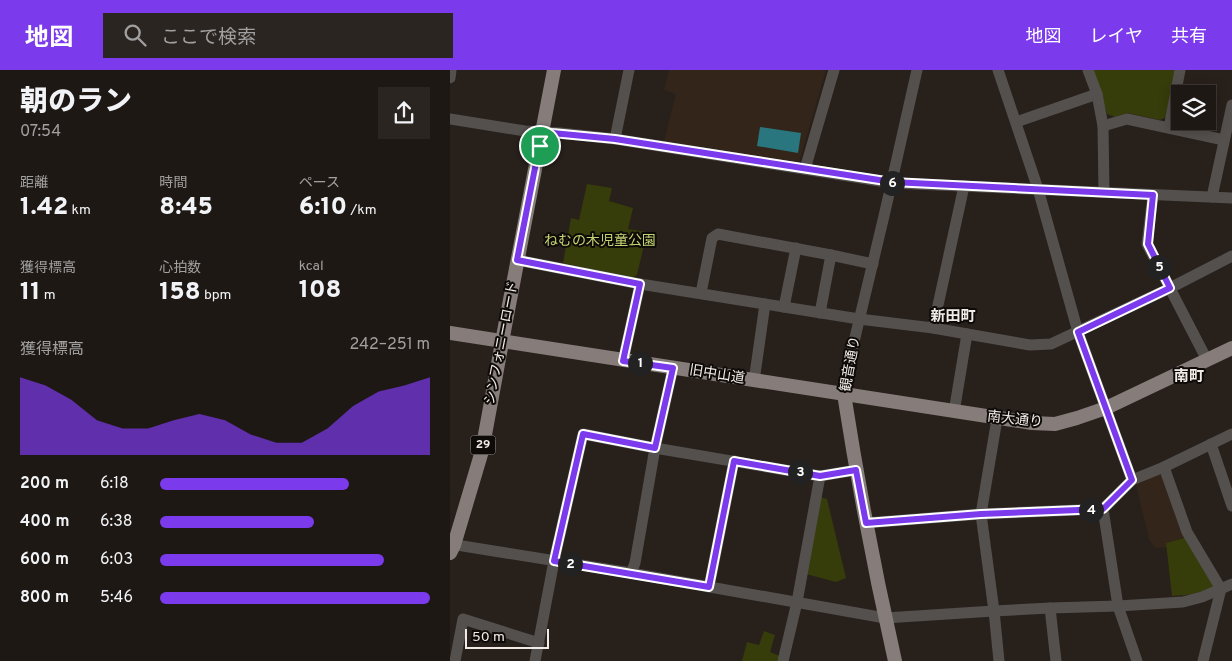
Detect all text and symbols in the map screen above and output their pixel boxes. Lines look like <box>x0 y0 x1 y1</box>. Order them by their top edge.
search box <box>103 13 453 58</box>
icon: search <box>121 21 149 49</box>
text: 地図 <box>25 24 73 54</box>
text: ここで検索 <box>161 26 256 50</box>
text: 地図 <box>1026 26 1062 49</box>
text: レイヤ <box>1090 26 1143 49</box>
text: 共有 <box>1171 26 1207 49</box>
text: 朝のラン <box>20 85 132 121</box>
map controls <box>1171 85 1216 130</box>
button: layers <box>1171 85 1216 130</box>
button: share <box>378 87 430 139</box>
text: 07:54 <box>20 122 61 142</box>
pin <box>519 125 561 167</box>
icon: arrive <box>526 132 554 160</box>
pin: 6 <box>880 170 904 196</box>
text: 距離 <box>20 175 48 192</box>
text: 時間 <box>159 175 187 192</box>
text: ペース <box>299 175 340 192</box>
text: 6 <box>888 175 897 192</box>
text: 1.42 <box>20 192 68 224</box>
text: 8:45 <box>159 192 213 224</box>
text: 6:10 <box>299 192 347 224</box>
text: km <box>68 202 91 219</box>
text: /km <box>347 202 377 219</box>
park label: ねむの木児童公園 <box>544 233 656 250</box>
pin: 5 <box>1146 254 1172 280</box>
text: kcal <box>299 258 324 275</box>
text: 5 <box>1155 259 1164 276</box>
text: 獲得標高 <box>20 260 76 277</box>
text: 心拍数 <box>159 260 201 277</box>
text: 108 <box>299 275 341 307</box>
text: 11 <box>20 277 40 309</box>
text: 158 <box>159 277 201 309</box>
street label: シンフォニーロード <box>482 280 522 406</box>
text: m <box>40 287 56 304</box>
text: bpm <box>201 287 231 304</box>
district label: 新田町 <box>930 308 976 327</box>
text: 242–251 m <box>349 335 430 355</box>
street label: 観音通り <box>838 335 864 393</box>
text: 獲得標高 <box>20 340 84 360</box>
pin: 1 <box>628 350 652 376</box>
text: 1 <box>638 355 643 372</box>
street label: 旧中山道 <box>688 362 746 388</box>
district label: 南町 <box>1174 368 1204 387</box>
street label: 南大通り <box>986 409 1044 431</box>
road number: 29 <box>470 436 496 454</box>
pin: 3 <box>788 460 812 484</box>
text: 3 <box>796 464 805 481</box>
text: 200 m <box>20 474 69 494</box>
text: 6:18 <box>100 474 129 494</box>
pin: 4 <box>1078 498 1104 522</box>
text: 4 <box>1087 502 1096 519</box>
text: 400 m <box>20 512 69 532</box>
text: 6:38 <box>100 512 133 532</box>
text: 600 m <box>20 550 69 570</box>
text: 6:03 <box>100 550 133 570</box>
pin: 2 <box>558 552 582 576</box>
text: 2 <box>566 556 575 573</box>
text: 800 m <box>20 588 69 608</box>
text: 5:46 <box>100 588 133 608</box>
scale bar <box>465 626 549 649</box>
text: 50 m <box>472 629 505 646</box>

